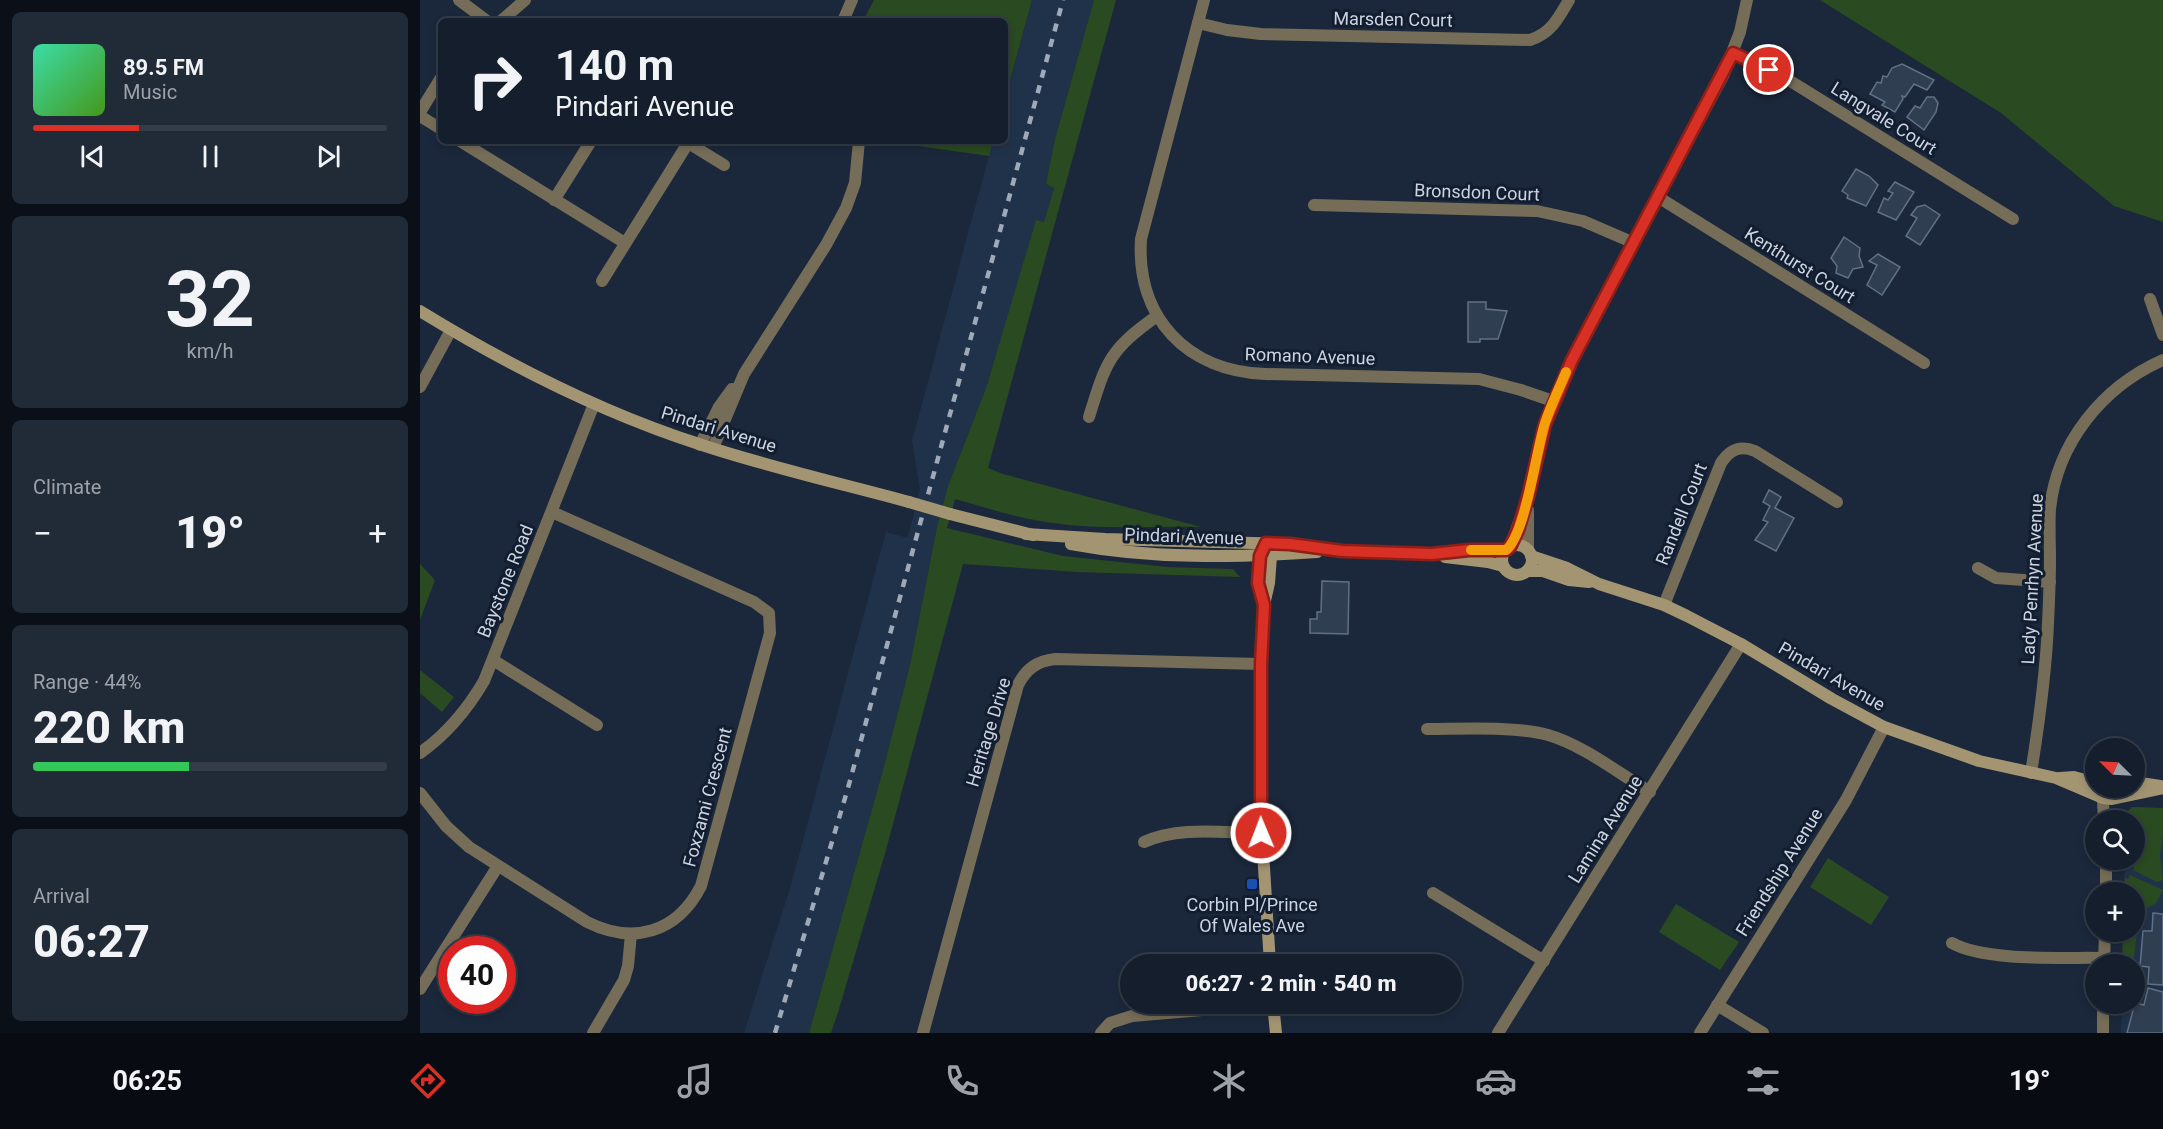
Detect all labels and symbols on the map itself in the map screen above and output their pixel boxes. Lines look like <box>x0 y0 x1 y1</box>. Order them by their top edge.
street label: Marsden Court <box>1333 7 1453 31</box>
pin <box>1743 44 1794 95</box>
street label: Langvale Court <box>1827 77 1941 159</box>
street label: Bronsdon Court <box>1414 179 1540 205</box>
street label: Kenthurst Court <box>1741 223 1859 307</box>
street label: Romano Avenue <box>1244 343 1376 369</box>
street label: Pindari Avenue <box>659 402 779 456</box>
street label: Randell Court <box>1651 460 1711 568</box>
street label: Lady Penrhyn Avenue <box>2017 493 2047 665</box>
street label: Baystone Road <box>473 521 537 641</box>
street label: Pindari Avenue <box>1124 523 1244 549</box>
street label: Pindari Avenue <box>1775 637 1889 715</box>
street label: Heritage Drive <box>961 675 1015 789</box>
street label: Foxzami Crescent <box>678 725 736 869</box>
north arrow <box>2085 738 2145 798</box>
street label: Lamina Avenue <box>1564 771 1646 887</box>
position arrow <box>1229 801 1293 865</box>
street label: Friendship Avenue <box>1731 804 1827 940</box>
marker: Corbin Pl/Prince Of Wales Ave <box>1245 877 1259 891</box>
place label: Corbin Pl/Prince Of Wales Ave <box>1187 894 1317 936</box>
speed limit sign: 40 <box>438 936 516 1014</box>

